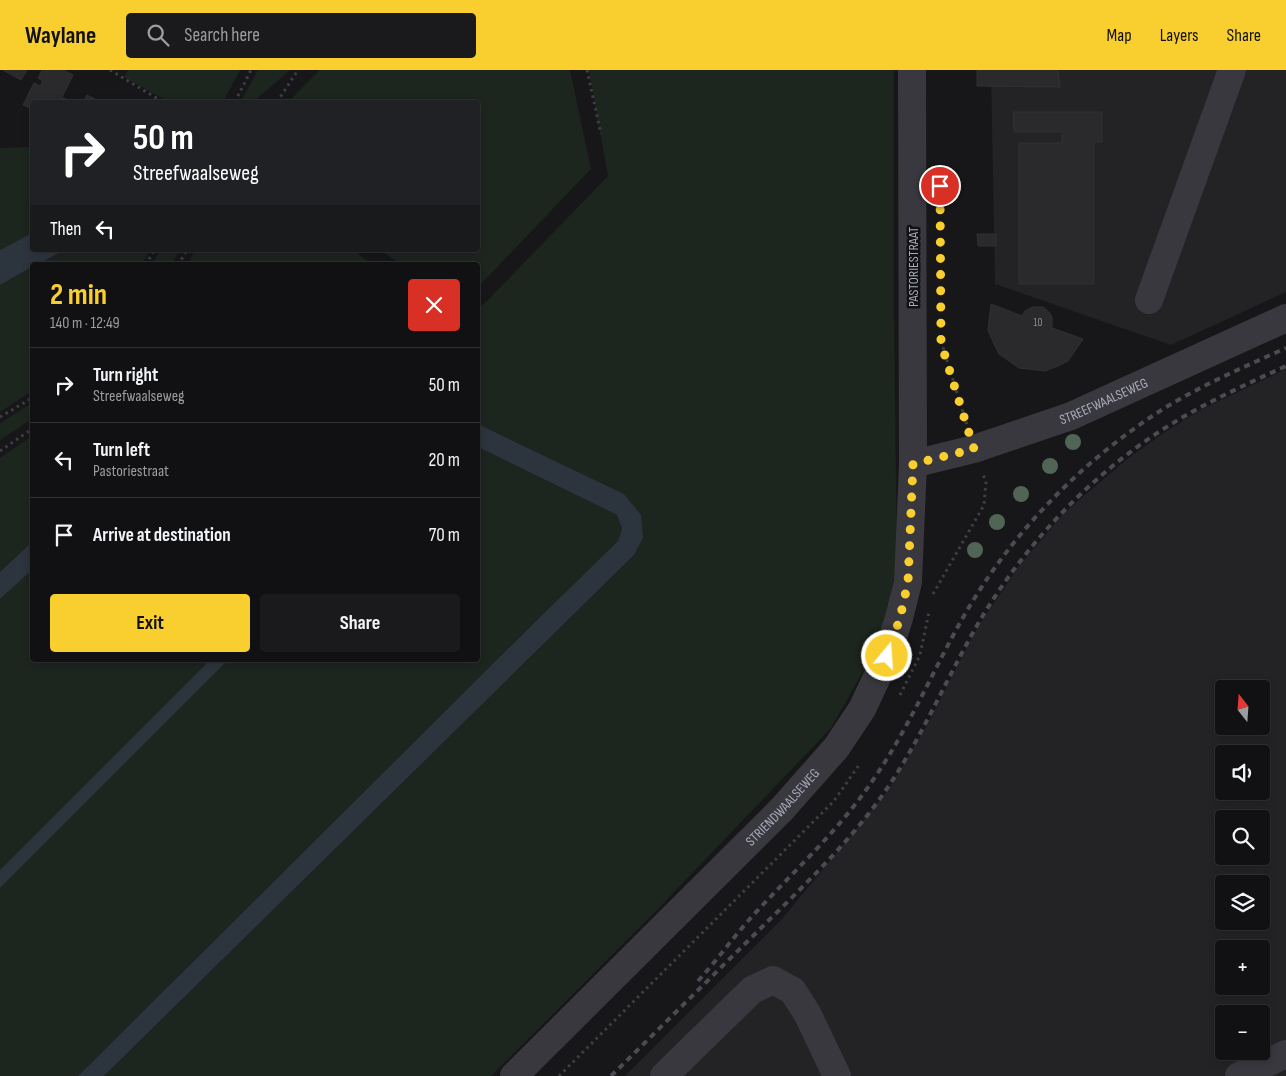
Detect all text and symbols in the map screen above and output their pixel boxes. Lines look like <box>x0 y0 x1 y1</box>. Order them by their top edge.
search box <box>126 13 476 58</box>
text: Waylane <box>25 21 96 50</box>
icon: search <box>144 21 172 49</box>
text: Search here <box>184 24 260 47</box>
text: Map <box>1107 25 1132 46</box>
text: Layers <box>1160 25 1199 46</box>
text: Share <box>1227 25 1261 46</box>
text: 50 m <box>133 117 194 160</box>
icon: right <box>50 120 115 185</box>
text: Streefwaalseweg <box>133 160 259 187</box>
pin <box>919 165 961 207</box>
icon: arrive <box>926 172 954 200</box>
icon: left <box>91 215 119 243</box>
text: Then <box>50 218 81 241</box>
street label: PASTORIESTRAAT <box>905 227 922 307</box>
text: 2 min <box>50 277 107 313</box>
button: close <box>408 279 460 331</box>
text: 140 m · 12:49 <box>50 314 120 333</box>
house number: 10 <box>1034 316 1042 329</box>
text: Turn right <box>93 364 158 387</box>
icon: right <box>50 371 78 399</box>
text: 50 m <box>429 374 460 397</box>
street label: STREEFWAALSEWEG <box>1057 374 1150 428</box>
text: Streefwaalseweg <box>93 387 184 406</box>
text: Turn left <box>93 439 150 462</box>
icon: left <box>50 446 78 474</box>
text: 20 m <box>428 449 460 472</box>
text: Pastoriestraat <box>93 462 169 481</box>
icon: arrive <box>50 521 78 549</box>
text: Arrive at destination <box>93 524 231 547</box>
text: 70 m <box>429 524 460 547</box>
button: Exit <box>50 594 250 652</box>
button: Share <box>260 594 460 652</box>
position arrow <box>860 629 912 681</box>
north arrow <box>1215 680 1270 735</box>
map controls <box>1215 680 1270 1060</box>
button: sound <box>1215 745 1270 800</box>
street label: STRIENDWAALSEWEG <box>742 765 823 850</box>
button: search <box>1215 810 1270 865</box>
button: layers <box>1215 875 1270 930</box>
button: + <box>1215 940 1270 995</box>
button: − <box>1215 1005 1270 1060</box>

